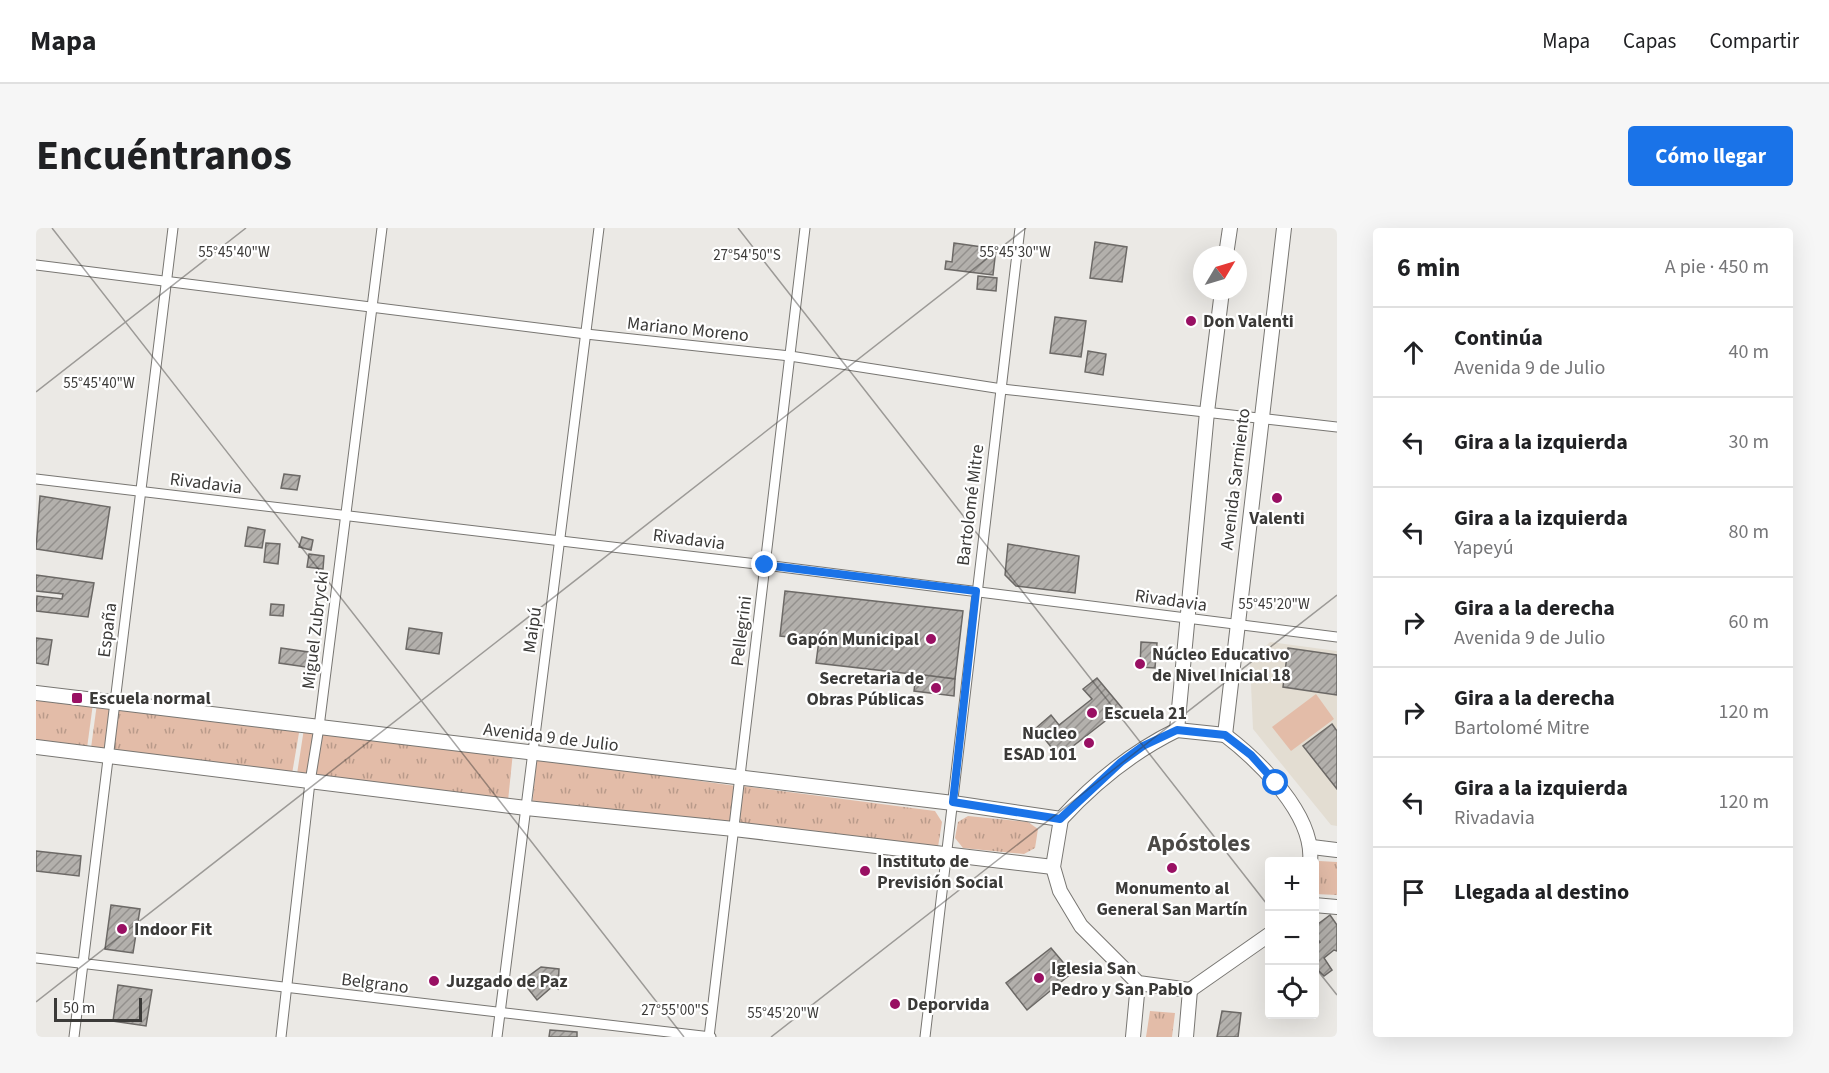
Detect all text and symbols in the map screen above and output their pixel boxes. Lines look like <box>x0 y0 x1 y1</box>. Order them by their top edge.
text: Mapa <box>30 21 97 61</box>
text: Mapa <box>1542 26 1590 56</box>
text: Capas <box>1623 26 1676 56</box>
text: Compartir <box>1709 26 1799 56</box>
text: Encuéntranos <box>36 126 292 186</box>
button: Cómo llegar <box>1628 126 1793 186</box>
text: 55°45'40"W <box>198 242 270 263</box>
text: 55°45'30"W <box>979 242 1051 263</box>
text: 27°54'50"S <box>713 245 781 266</box>
north arrow <box>1193 246 1247 300</box>
text: 6 min <box>1397 249 1460 286</box>
text: A pie · 450 m <box>1665 253 1769 281</box>
place label: Don Valenti <box>1203 309 1294 334</box>
street label: Mariano Moreno <box>626 311 750 348</box>
marker: Don Valenti <box>1184 314 1198 328</box>
text: Continúa <box>1454 322 1543 354</box>
icon: ahead <box>1397 336 1430 369</box>
text: 40 m <box>1729 338 1769 366</box>
text: Avenida 9 de Julio <box>1454 354 1605 382</box>
text: 55°45'40"W <box>63 373 135 394</box>
street label: Avenida Sarmiento <box>1214 407 1257 551</box>
icon: left <box>1397 426 1430 459</box>
text: Gira a la izquierda <box>1454 426 1628 458</box>
text: 30 m <box>1729 428 1769 456</box>
street label: Bartolomé Mitre <box>951 443 990 567</box>
street label: Rivadavia <box>168 467 244 500</box>
marker: Valenti <box>1270 491 1284 505</box>
text: Gira a la izquierda <box>1454 502 1628 534</box>
place label: Valenti <box>1248 506 1305 531</box>
icon: left <box>1397 516 1430 549</box>
text: 80 m <box>1729 518 1769 546</box>
street label: Rivadavia <box>651 523 727 556</box>
text: Yapeyú <box>1454 534 1514 562</box>
route end <box>751 551 777 577</box>
street label: Miguel Zubrycki <box>296 569 335 691</box>
street label: Rivadavia <box>1133 583 1209 618</box>
text: Gira a la derecha <box>1454 592 1615 624</box>
street label: Pellegrini <box>725 594 758 668</box>
text: 55°45'20"W <box>1238 594 1310 615</box>
street label: España <box>92 601 123 659</box>
street label: Maipú <box>517 605 548 655</box>
icon: right <box>1397 606 1430 639</box>
text: 60 m <box>1729 608 1769 636</box>
text: Avenida 9 de Julio <box>1454 624 1605 652</box>
place label: Gapón Municipal <box>786 627 919 652</box>
marker: Gapón Municipal <box>924 632 938 646</box>
place label: Núcleo Educativo de Nivel Inicial 18 <box>1152 642 1291 688</box>
marker: Núcleo Educativo de Nivel Inicial 18 <box>1133 657 1147 671</box>
place label: Secretaria de Obras Públicas <box>807 666 924 712</box>
marker: Secretaria de Obras Públicas <box>929 681 943 695</box>
text: Gira a la derecha <box>1454 682 1615 714</box>
place label: Escuela normal <box>89 686 211 711</box>
marker: Escuela normal <box>70 691 84 705</box>
icon: right <box>1397 696 1430 729</box>
text: 120 m <box>1719 698 1769 726</box>
place label: Escuela 21 <box>1104 701 1187 726</box>
marker: Escuela 21 <box>1085 706 1099 720</box>
text: Bartolomé Mitre <box>1454 714 1589 742</box>
street label: Avenida 9 de Julio <box>482 717 620 758</box>
place label: Nucleo ESAD 101 <box>1003 721 1077 767</box>
marker: Nucleo ESAD 101 <box>1082 736 1096 750</box>
route start <box>1262 769 1288 795</box>
text: Gira a la izquierda <box>1454 772 1628 804</box>
icon: left <box>1397 786 1430 819</box>
text: 120 m <box>1719 788 1769 816</box>
text: Rivadavia <box>1454 804 1535 832</box>
district label: Apóstoles <box>1147 826 1250 861</box>
place label: Instituto de Previsión Social <box>877 849 1003 895</box>
map controls <box>1265 857 1319 1019</box>
button: + <box>1265 857 1319 911</box>
marker: Monumento al General San Martín <box>1165 861 1179 875</box>
marker: Instituto de Previsión Social <box>858 864 872 878</box>
place label: Monumento al General San Martín <box>1096 876 1248 922</box>
icon: arrive <box>1397 876 1430 909</box>
text: Llegada al destino <box>1454 876 1629 908</box>
button: − <box>1265 911 1319 965</box>
place label: Indoor Fit <box>134 917 212 942</box>
marker: Indoor Fit <box>115 922 129 936</box>
place label: Iglesia San Pedro y San Pablo <box>1051 956 1193 1002</box>
button: locate <box>1265 965 1319 1019</box>
street label: Belgrano <box>340 967 410 1000</box>
place label: Juzgado de Paz <box>446 969 567 994</box>
marker: Iglesia San Pedro y San Pablo <box>1032 971 1046 985</box>
marker: Juzgado de Paz <box>427 974 441 988</box>
place label: Deporvida <box>907 992 990 1017</box>
scale bar <box>54 995 142 1022</box>
text: 50 m <box>63 997 95 1019</box>
marker: Deporvida <box>888 997 902 1011</box>
text: 27°55'00"S <box>641 1000 709 1021</box>
text: 55°45'20"W <box>747 1003 819 1024</box>

